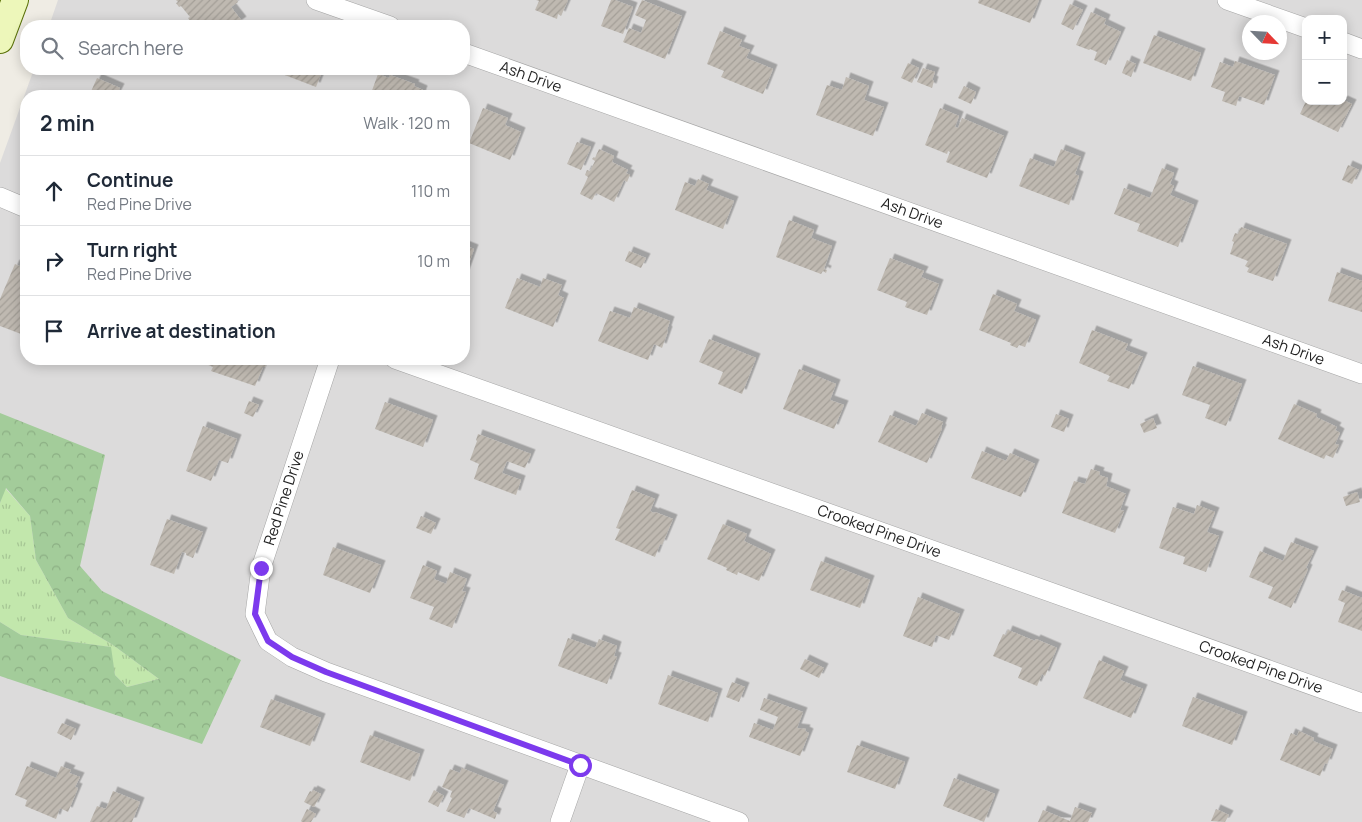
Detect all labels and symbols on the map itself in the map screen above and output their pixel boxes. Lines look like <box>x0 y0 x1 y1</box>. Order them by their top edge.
north arrow <box>1242 15 1287 60</box>
street label: Ash Drive <box>497 56 565 97</box>
street label: Ash Drive <box>879 192 946 234</box>
street label: Ash Drive <box>1260 328 1328 370</box>
street label: Red Pine Drive <box>258 448 309 548</box>
street label: Crooked Pine Drive <box>815 499 944 563</box>
route end <box>250 557 273 580</box>
street label: Crooked Pine Drive <box>1196 635 1326 698</box>
route start <box>569 754 592 777</box>

